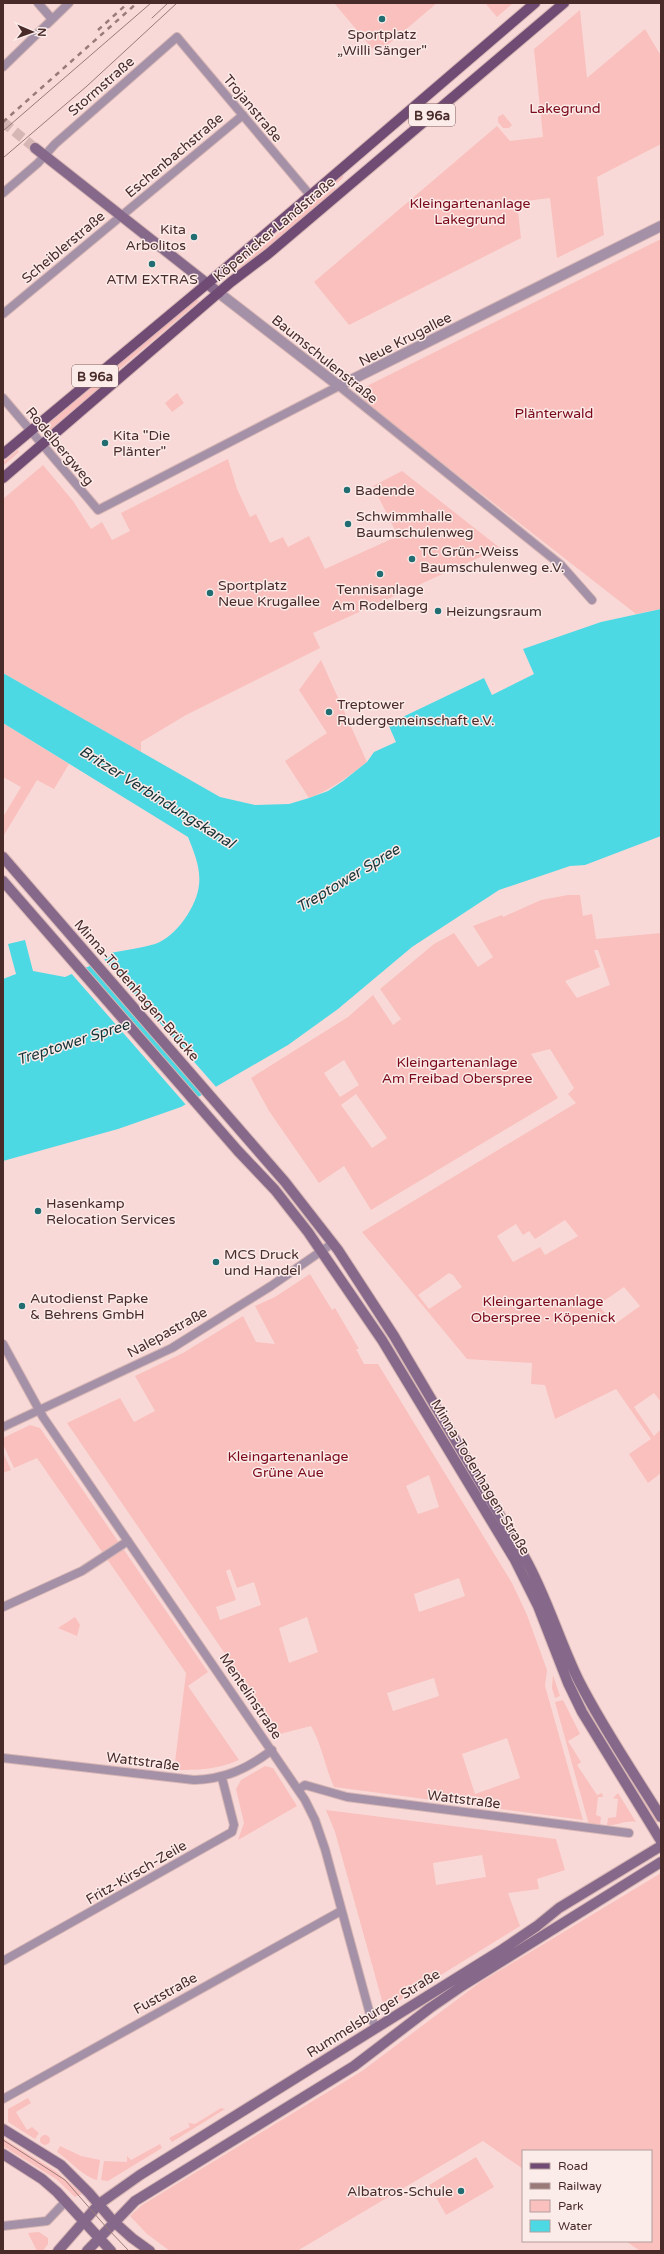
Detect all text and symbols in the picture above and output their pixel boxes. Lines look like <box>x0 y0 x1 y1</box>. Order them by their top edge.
north arrow <box>12 12 52 52</box>
marker: Sportplatz „Willi Sänger" <box>377 14 387 24</box>
place label: Sportplatz „Willi Sänger" <box>337 26 427 59</box>
text: N <box>35 28 48 37</box>
street label: Stormstraße <box>65 53 138 120</box>
street label: Trojanstraße <box>219 71 286 146</box>
park label: Lakegrund <box>529 100 601 117</box>
road number: B 96a <box>409 104 455 126</box>
street label: Eschenbachstraße <box>122 109 227 201</box>
street label: Köpenicker Landstraße <box>210 173 339 285</box>
park label: Kleingartenanlage Lakegrund <box>409 195 531 228</box>
street label: Scheiblerstraße <box>18 208 108 287</box>
place label: Kita Arbolitos <box>125 221 186 254</box>
marker: Kita Arbolitos <box>189 232 199 242</box>
marker: ATM EXTRAS <box>147 259 157 269</box>
place label: ATM EXTRAS <box>106 271 198 288</box>
street label: Neue Krugallee <box>356 309 455 370</box>
street label: Baumschulenstraße <box>268 311 381 407</box>
road number: B 96a <box>72 365 118 387</box>
street label: Rodelbergweg <box>22 404 97 489</box>
park label: Plänterwald <box>515 405 593 422</box>
place label: Kita "Die Plänter" <box>113 427 170 460</box>
marker: Kita "Die Plänter" <box>100 438 110 448</box>
place label: Badende <box>355 482 415 499</box>
marker: Badende <box>342 485 352 495</box>
place label: Schwimmhalle Baumschulenweg <box>356 508 474 541</box>
marker: Schwimmhalle Baumschulenweg <box>343 519 353 529</box>
place label: TC Grün-Weiss Baumschulenweg e.V. <box>420 543 564 576</box>
marker: TC Grün-Weiss Baumschulenweg e.V. <box>407 554 417 564</box>
marker: Tennisanlage Am Rodelberg <box>375 569 385 579</box>
place label: Sportplatz Neue Krugallee <box>218 577 320 610</box>
place label: Tennisanlage Am Rodelberg <box>332 581 428 614</box>
marker: Sportplatz Neue Krugallee <box>205 588 215 598</box>
place label: Heizungsraum <box>446 603 542 620</box>
marker: Heizungsraum <box>433 606 443 616</box>
place label: Treptower Rudergemeinschaft e.V. <box>337 696 495 729</box>
marker: Treptower Rudergemeinschaft e.V. <box>324 707 334 717</box>
water label: Britzer Verbindungskanal <box>76 742 240 853</box>
water label: Treptower Spree <box>293 839 404 916</box>
street label: Minna-Todenhagen-Brücke <box>71 916 203 1065</box>
water label: Treptower Spree <box>14 1015 133 1069</box>
park label: Kleingartenanlage Am Freibad Oberspree <box>382 1054 532 1087</box>
place label: Hasenkamp Relocation Services <box>46 1195 176 1228</box>
marker: Hasenkamp Relocation Services <box>33 1206 43 1216</box>
place label: MCS Druck und Handel <box>224 1246 301 1279</box>
marker: MCS Druck und Handel <box>211 1257 221 1267</box>
place label: Autodienst Papke & Behrens GmbH <box>30 1290 148 1323</box>
park label: Kleingartenanlage Oberspree - Köpenick <box>471 1293 616 1326</box>
marker: Autodienst Papke & Behrens GmbH <box>17 1301 27 1311</box>
street label: Nalepastraße <box>124 1303 210 1361</box>
street label: Minna-Todenhagen-Straße <box>427 1396 534 1558</box>
park label: Kleingartenanlage Grüne Aue <box>227 1448 349 1481</box>
street label: Mentelinstraße <box>216 1650 286 1743</box>
street label: Wattstraße <box>105 1749 181 1774</box>
street label: Wattstraße <box>426 1787 502 1812</box>
street label: Fritz-Kirsch-Zeile <box>83 1837 190 1908</box>
street label: Rummelsburger Straße <box>303 1965 443 2061</box>
street label: Fuststraße <box>130 1969 200 2018</box>
legend <box>522 2150 652 2242</box>
text: Road <box>558 2159 588 2173</box>
text: Railway <box>558 2179 602 2193</box>
place label: Albatros-Schule <box>347 2183 453 2200</box>
marker: Albatros-Schule <box>456 2186 466 2196</box>
text: Park <box>558 2199 584 2213</box>
text: Water <box>558 2219 593 2233</box>

